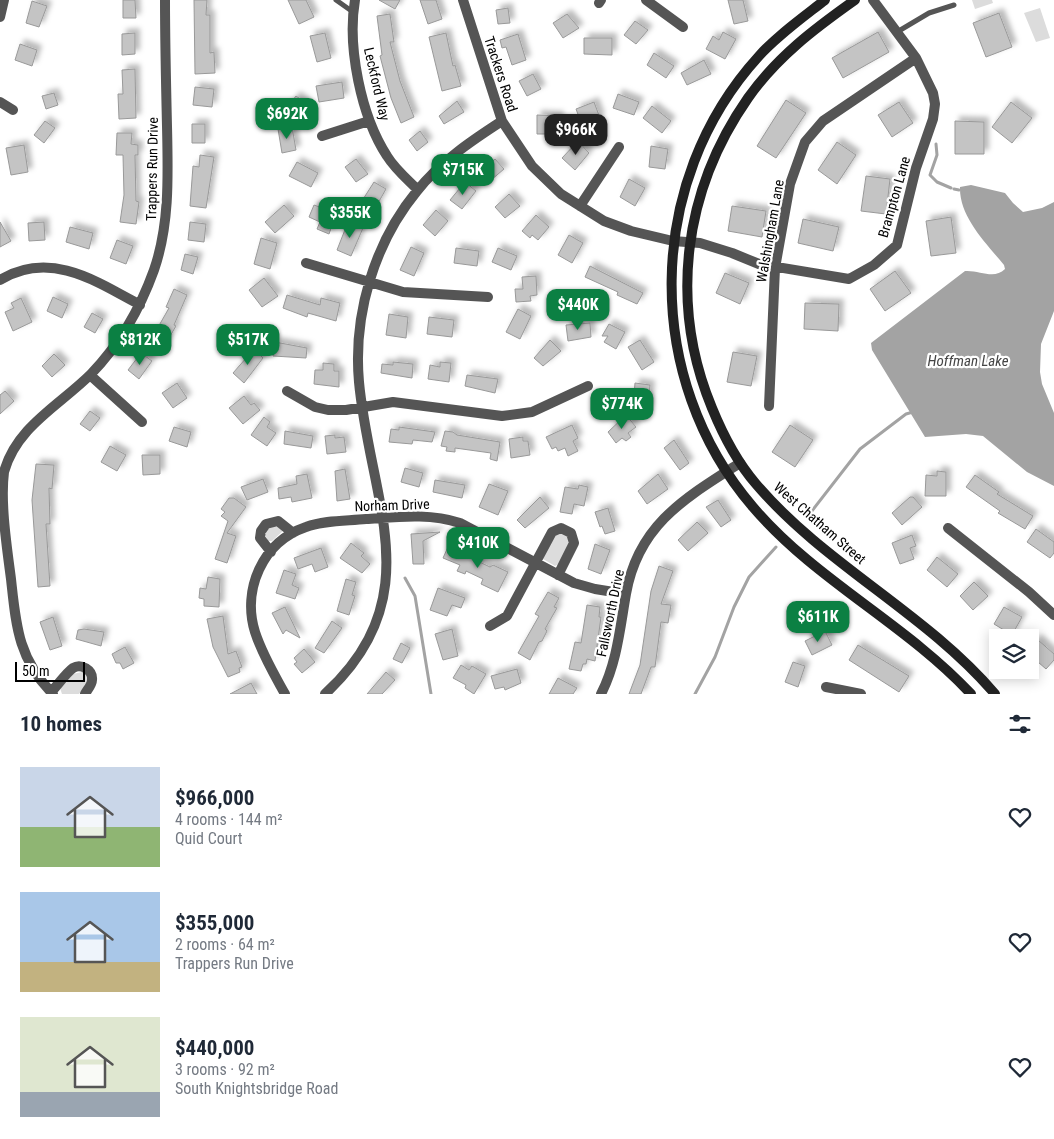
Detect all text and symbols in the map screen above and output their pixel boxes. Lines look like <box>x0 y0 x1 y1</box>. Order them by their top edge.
street label: Trackers Road <box>481 34 521 114</box>
street label: Leckford Way <box>361 46 393 122</box>
pin: $692K <box>252 98 322 140</box>
text: $692K <box>266 104 308 123</box>
pin: $966K <box>541 114 611 156</box>
street label: Trappers Run Drive <box>143 117 161 221</box>
text: $966K <box>555 120 597 139</box>
pin: $715K <box>428 154 498 196</box>
street label: Brampton Lane <box>875 154 913 239</box>
text: $715K <box>442 160 484 179</box>
street label: Walshingham Lane <box>753 178 787 284</box>
pin: $355K <box>315 196 385 239</box>
text: $355K <box>329 203 371 222</box>
pin: $440K <box>543 288 613 331</box>
text: $440K <box>557 295 599 314</box>
pin: $812K <box>105 324 175 366</box>
pin: $517K <box>213 324 283 366</box>
text: $812K <box>119 330 161 349</box>
text: $517K <box>227 330 269 349</box>
water label: Hoffman Lake <box>927 352 1009 370</box>
pin: $774K <box>587 388 657 430</box>
text: $774K <box>601 394 643 413</box>
street label: West Chatham Street <box>771 479 869 567</box>
street label: Norham Drive <box>354 496 430 514</box>
pin: $410K <box>443 526 513 569</box>
text: $410K <box>457 533 499 552</box>
street label: Fallsworth Drive <box>593 567 627 658</box>
pin: $611K <box>783 600 853 643</box>
text: $611K <box>797 607 839 626</box>
map controls <box>989 629 1039 679</box>
button: layers <box>989 629 1039 679</box>
scale bar <box>15 659 85 682</box>
text: 50 m <box>22 663 50 679</box>
icon: filters <box>1006 710 1034 738</box>
text: 10 homes <box>20 712 102 736</box>
text: $966,000 <box>175 786 254 810</box>
icon: home <box>60 787 120 847</box>
icon: heart <box>1006 803 1034 831</box>
text: 4 rooms · 144 m² <box>175 810 283 829</box>
text: Quid Court <box>175 829 242 848</box>
text: $355,000 <box>175 911 254 935</box>
icon: home <box>60 912 120 972</box>
icon: heart <box>1006 928 1034 956</box>
text: 2 rooms · 64 m² <box>175 935 275 954</box>
text: Trappers Run Drive <box>175 954 294 973</box>
text: $440,000 <box>175 1036 254 1060</box>
icon: home <box>60 1037 120 1097</box>
icon: heart <box>1006 1053 1034 1081</box>
text: 3 rooms · 92 m² <box>175 1060 275 1079</box>
text: South Knightsbridge Road <box>175 1079 338 1098</box>

